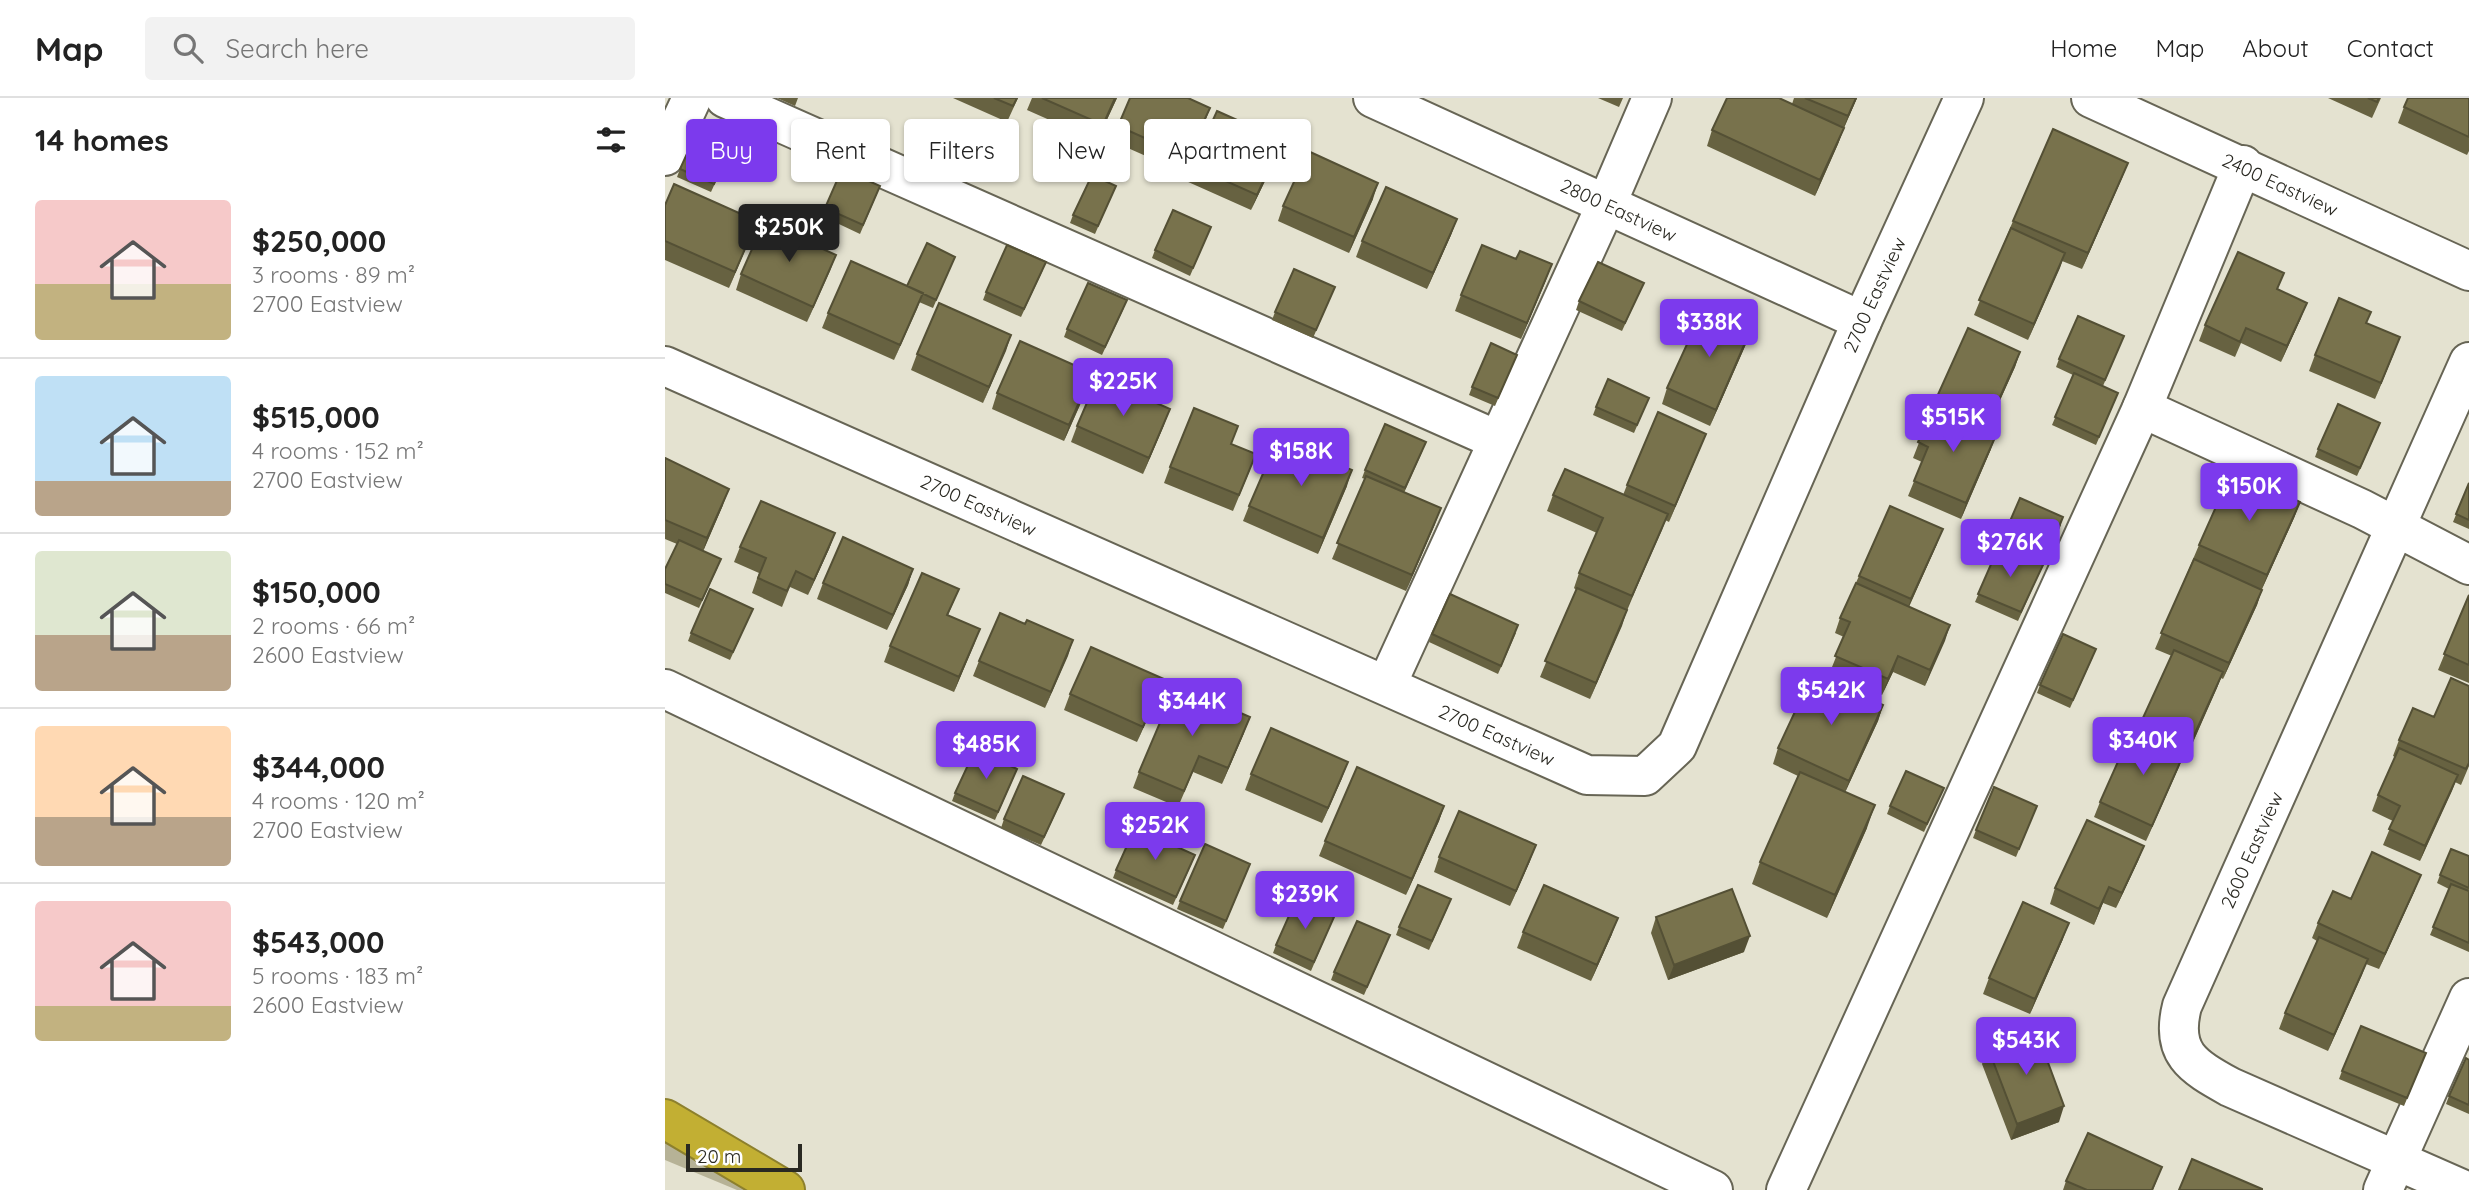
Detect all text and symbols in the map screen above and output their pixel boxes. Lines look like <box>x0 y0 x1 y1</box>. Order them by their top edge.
search box <box>145 17 635 80</box>
text: Map <box>35 28 103 69</box>
icon: search <box>169 29 207 67</box>
text: Search here <box>225 32 369 65</box>
text: Home <box>2050 33 2117 63</box>
text: Map <box>2155 33 2204 63</box>
text: About <box>2242 33 2309 63</box>
text: Contact <box>2347 33 2434 63</box>
chip: Buy <box>686 119 777 182</box>
chip: Rent <box>791 119 890 182</box>
chip: Filters <box>904 119 1019 182</box>
chip: New <box>1033 119 1130 182</box>
chip: Apartment <box>1144 119 1311 182</box>
text: 14 homes <box>35 121 169 159</box>
icon: filters <box>592 121 630 159</box>
street label: 2400 Eastview <box>2218 148 2342 221</box>
street label: 2800 Eastview <box>1557 173 1681 247</box>
pin: $250K <box>740 204 838 264</box>
text: $250K <box>754 212 824 241</box>
text: $250,000 <box>252 222 386 260</box>
icon: home <box>91 228 175 312</box>
street label: 2700 Eastview <box>1838 233 1911 356</box>
text: 3 rooms · 89 m² <box>252 260 415 289</box>
text: 2700 Eastview <box>252 289 403 318</box>
pin: $338K <box>1660 300 1758 359</box>
text: $338K <box>1676 307 1742 336</box>
pin: $225K <box>1074 358 1172 418</box>
text: $225K <box>1089 366 1157 395</box>
pin: $515K <box>1904 394 2002 454</box>
text: $515,000 <box>252 398 380 436</box>
text: $515K <box>1921 402 1985 431</box>
icon: home <box>91 404 175 488</box>
pin: $158K <box>1252 428 1350 488</box>
text: 4 rooms · 152 m² <box>252 436 424 465</box>
text: $158K <box>1269 436 1333 465</box>
pin: $150K <box>2200 464 2298 523</box>
text: 2700 Eastview <box>252 465 403 494</box>
street label: 2700 Eastview <box>917 469 1040 541</box>
text: $150K <box>2216 471 2282 500</box>
pin: $276K <box>1961 519 2059 579</box>
text: $276K <box>1977 527 2043 556</box>
text: $150,000 <box>252 573 381 611</box>
icon: home <box>91 579 175 663</box>
text: 2 rooms · 66 m² <box>252 611 415 640</box>
text: 2600 Eastview <box>252 640 404 669</box>
pin: $542K <box>1782 668 1880 727</box>
text: $542K <box>1797 675 1865 704</box>
pin: $344K <box>1143 678 1241 738</box>
text: $344K <box>1158 686 1226 715</box>
street label: 2700 Eastview <box>1435 699 1559 771</box>
pin: $340K <box>2094 718 2192 777</box>
pin: $485K <box>937 722 1035 781</box>
text: $340K <box>2109 725 2177 754</box>
text: $485K <box>952 729 1020 758</box>
text: $344,000 <box>252 748 385 786</box>
icon: home <box>91 754 175 838</box>
text: 4 rooms · 120 m² <box>252 786 425 815</box>
street label: 2600 Eastview <box>2215 788 2288 912</box>
pin: $252K <box>1106 802 1204 862</box>
text: $252K <box>1121 810 1189 839</box>
text: 2700 Eastview <box>252 815 403 844</box>
pin: $239K <box>1256 872 1354 931</box>
text: $239K <box>1271 879 1339 908</box>
text: $543,000 <box>252 923 384 961</box>
icon: home <box>91 929 175 1013</box>
text: 5 rooms · 183 m² <box>252 961 423 990</box>
text: 2600 Eastview <box>252 990 404 1019</box>
pin: $543K <box>1977 1018 2075 1077</box>
text: $543K <box>1992 1025 2060 1054</box>
scale bar <box>686 1141 801 1173</box>
text: 20 m <box>697 1144 741 1168</box>

